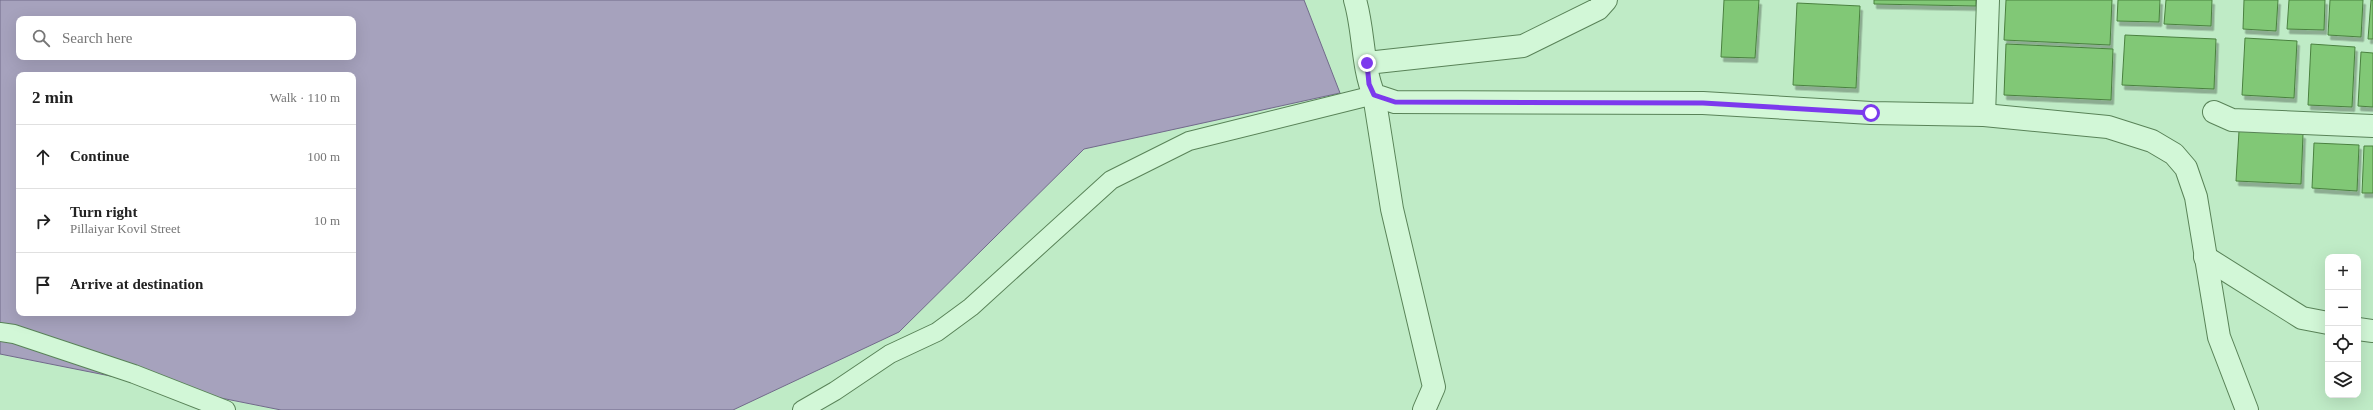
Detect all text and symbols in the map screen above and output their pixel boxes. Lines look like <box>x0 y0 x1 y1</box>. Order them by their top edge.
search box <box>16 16 356 60</box>
icon: search <box>30 27 52 49</box>
text: Search here <box>62 30 132 46</box>
route end <box>1358 54 1376 72</box>
text: 2 min <box>32 88 73 107</box>
text: Walk · 110 m <box>270 90 340 105</box>
route start <box>1862 104 1880 122</box>
icon: ahead <box>32 146 54 168</box>
text: Continue <box>70 148 129 164</box>
text: 100 m <box>307 149 340 164</box>
text: Turn right <box>70 204 137 220</box>
icon: right <box>32 210 54 232</box>
text: 10 m <box>314 213 340 228</box>
text: Pillaiyar Kovil Street <box>70 221 180 236</box>
map controls <box>2325 254 2361 398</box>
button: + <box>2325 254 2361 290</box>
icon: arrive <box>32 274 54 296</box>
text: Arrive at destination <box>70 276 203 292</box>
button: − <box>2325 290 2361 326</box>
button: locate <box>2325 326 2361 362</box>
button: layers <box>2325 362 2361 398</box>

